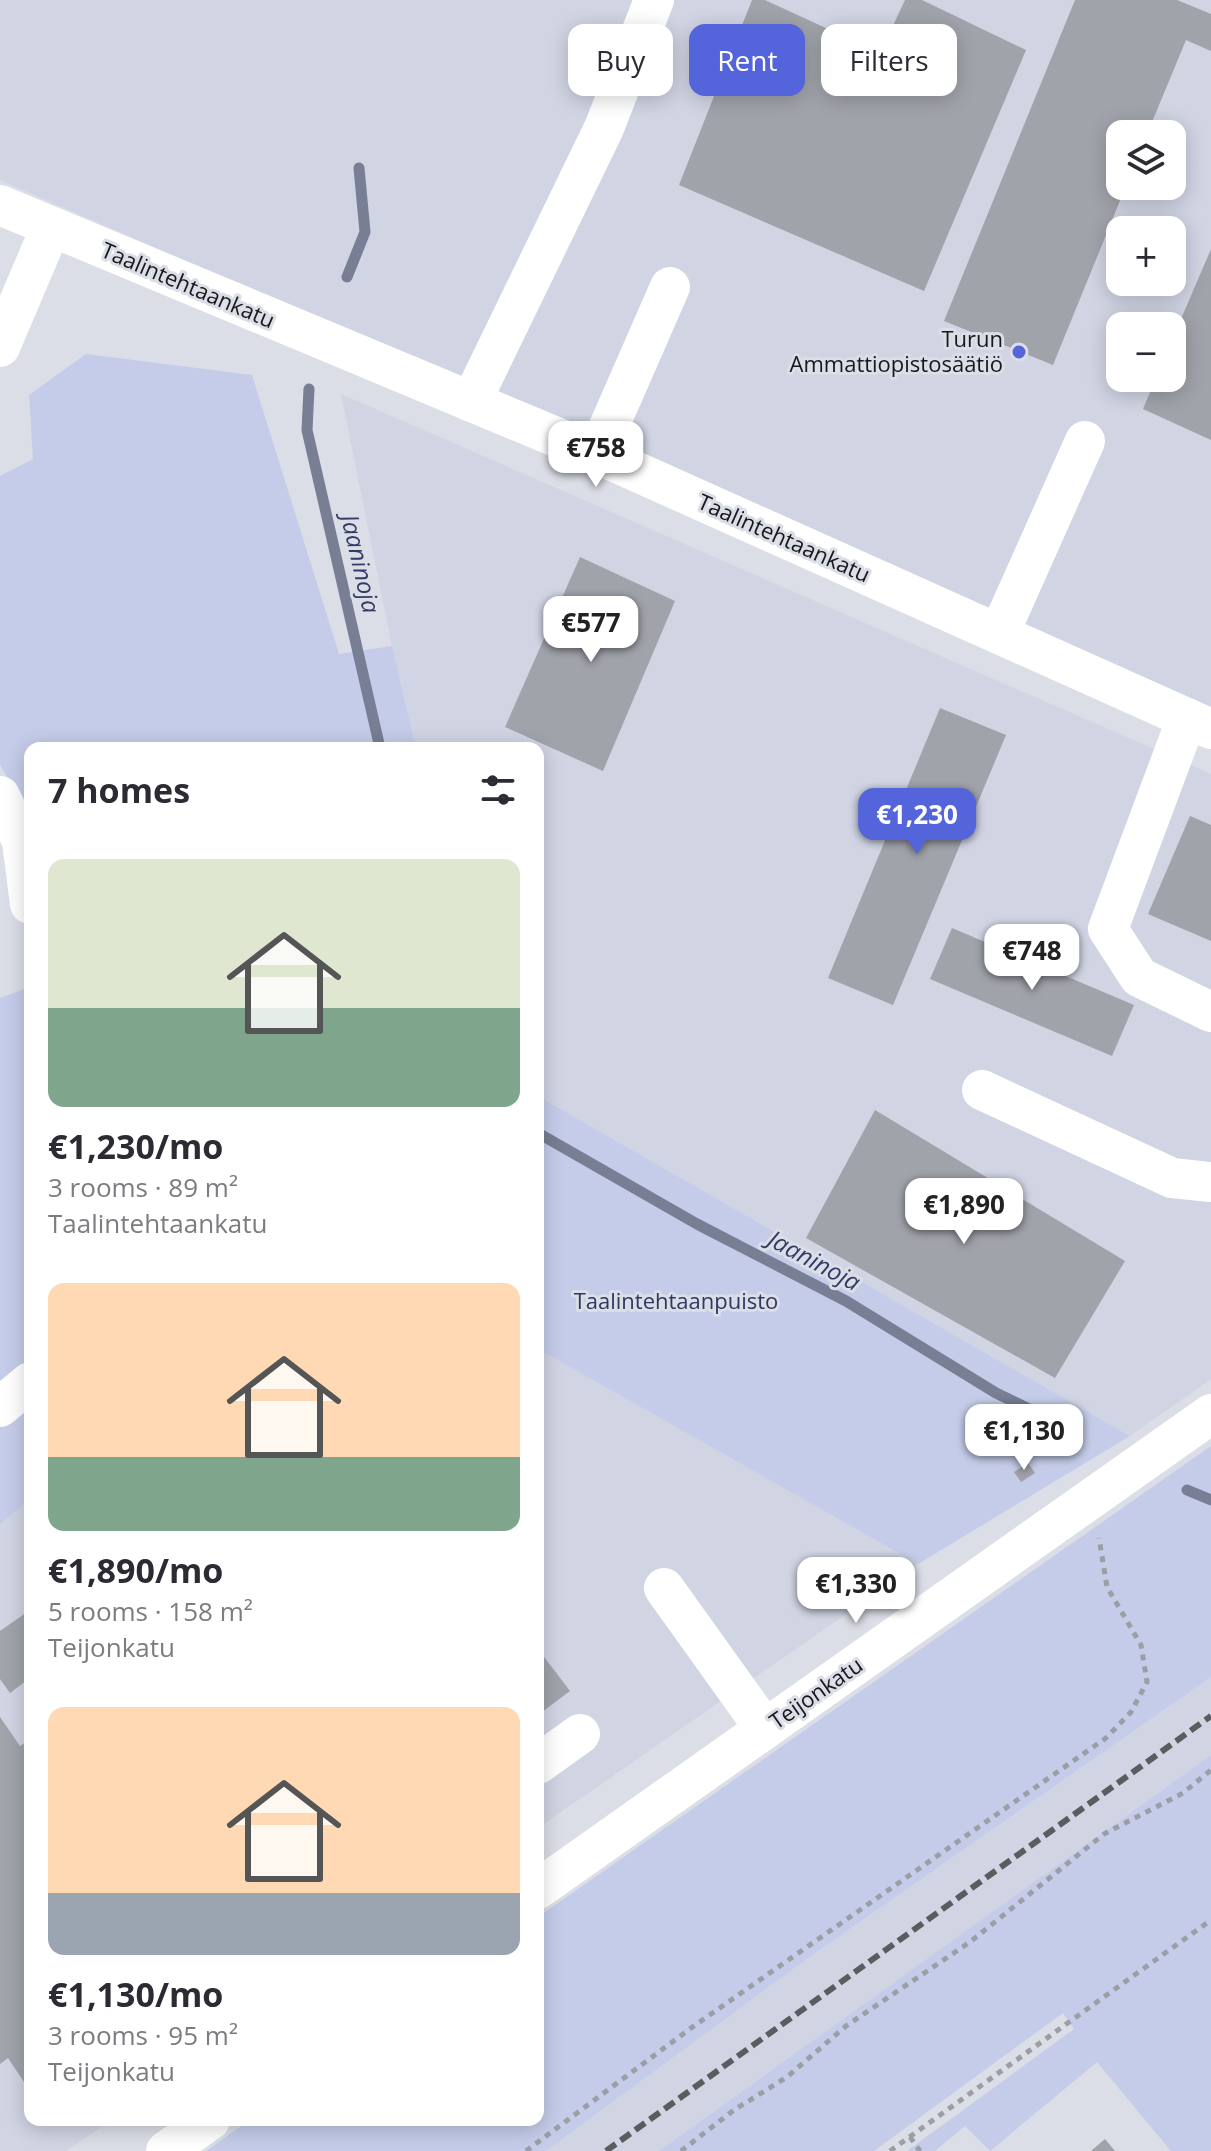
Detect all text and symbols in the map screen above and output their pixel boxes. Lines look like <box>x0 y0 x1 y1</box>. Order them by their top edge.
chip: Buy <box>568 24 673 96</box>
chip: Rent <box>689 24 805 96</box>
chip: Filters <box>821 24 957 96</box>
map controls <box>1106 120 1186 392</box>
button: layers <box>1106 120 1186 200</box>
button: + <box>1106 216 1186 296</box>
street label: Taalintehtaankatu <box>97 234 280 334</box>
button: − <box>1106 312 1186 392</box>
place label: Turun Ammattiopistosäätiö <box>790 323 1003 378</box>
marker: Turun Ammattiopistosäätiö <box>1010 343 1028 361</box>
pin: €758 <box>549 421 643 489</box>
text: €758 <box>566 429 626 465</box>
street label: Taalintehtaankatu <box>693 486 875 589</box>
water label: Jaaninoja <box>333 507 389 617</box>
pin: €577 <box>544 596 638 664</box>
text: €577 <box>561 604 621 640</box>
text: 7 homes <box>48 767 190 813</box>
icon: filters <box>476 768 520 812</box>
pin: €1,230 <box>852 788 982 856</box>
text: €1,230 <box>876 796 958 832</box>
icon: home <box>212 911 356 1055</box>
pin: €748 <box>985 924 1079 992</box>
text: €748 <box>1002 932 1062 968</box>
text: €1,230/mo <box>48 1123 223 1169</box>
text: 3 rooms · 89 m² <box>48 1169 238 1205</box>
pin: €1,890 <box>899 1178 1029 1246</box>
text: €1,890 <box>923 1186 1005 1222</box>
text: Taalintehtaankatu <box>48 1205 268 1241</box>
water label: Jaaninoja <box>759 1220 867 1298</box>
park label: Taalintehtaanpuisto <box>574 1285 778 1315</box>
icon: home <box>212 1335 356 1479</box>
pin: €1,130 <box>959 1404 1089 1472</box>
text: €1,130 <box>983 1412 1065 1448</box>
text: €1,890/mo <box>48 1547 223 1593</box>
pin: €1,330 <box>791 1557 921 1625</box>
text: €1,330 <box>815 1565 897 1601</box>
text: 5 rooms · 158 m² <box>48 1593 253 1629</box>
text: Teijonkatu <box>48 1629 175 1665</box>
street label: Teijonkatu <box>763 1649 868 1735</box>
icon: home <box>212 1759 356 1903</box>
text: €1,130/mo <box>48 1971 223 2017</box>
text: 3 rooms · 95 m² <box>48 2017 238 2053</box>
text: Teijonkatu <box>48 2053 175 2089</box>

